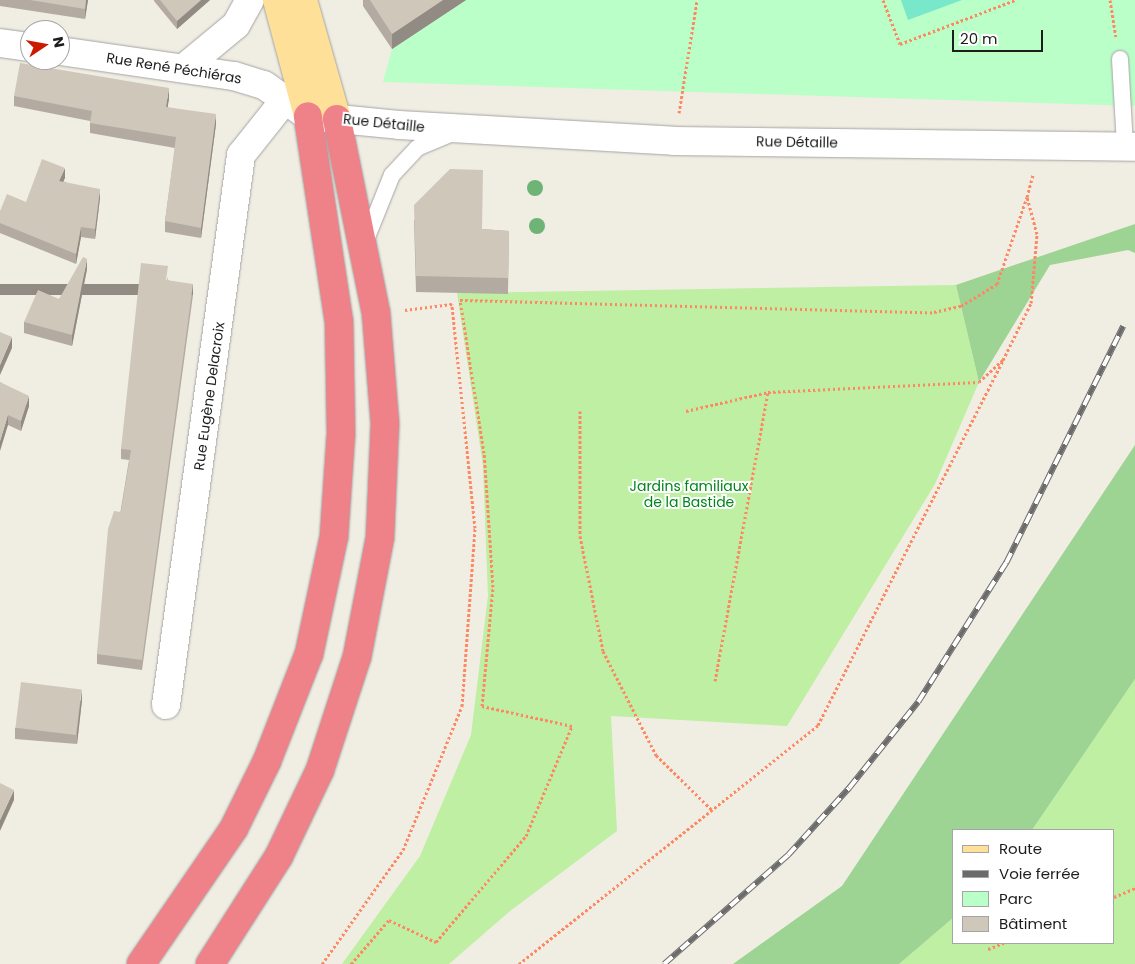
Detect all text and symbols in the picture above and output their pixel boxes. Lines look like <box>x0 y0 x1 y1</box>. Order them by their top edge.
north arrow <box>20 20 70 70</box>
scale bar <box>955 20 1046 52</box>
text: 20 m <box>960 28 998 49</box>
text: N <box>48 35 70 49</box>
street label: Rue René Péchiéras <box>105 49 243 87</box>
street label: Rue Détaille <box>342 110 426 136</box>
street label: Rue Détaille <box>756 133 838 151</box>
street label: Rue Eugène Delacroix <box>190 321 228 471</box>
park label: Jardins familiaux de la Bastide <box>630 478 748 511</box>
legend <box>952 829 1115 944</box>
text: Route <box>999 838 1042 859</box>
text: Voie ferrée <box>999 863 1080 884</box>
text: Parc <box>999 888 1033 909</box>
text: Bâtiment <box>999 913 1067 934</box>

